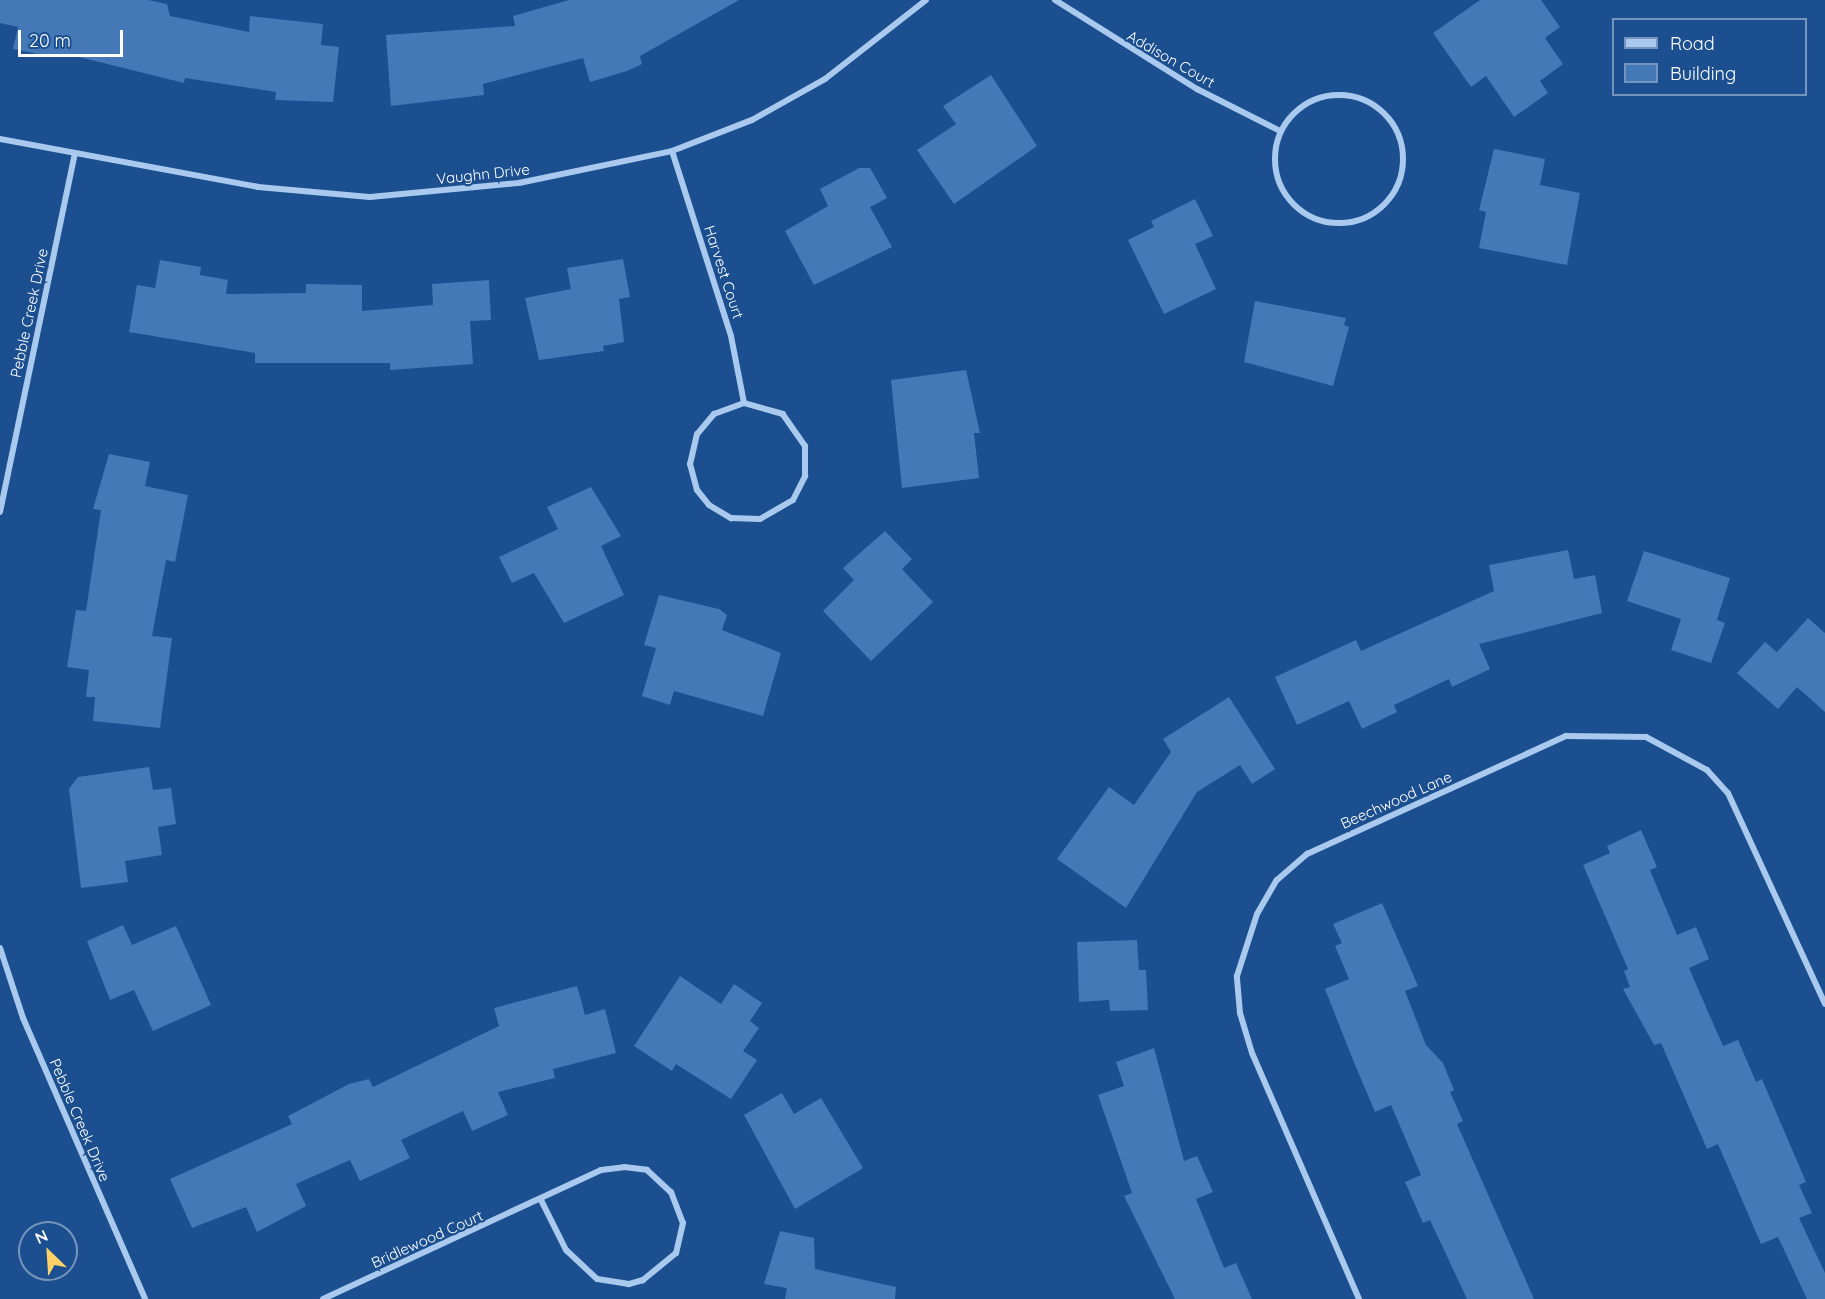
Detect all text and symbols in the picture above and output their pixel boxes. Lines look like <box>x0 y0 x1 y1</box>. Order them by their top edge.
scale bar <box>21 18 126 56</box>
legend <box>1612 18 1807 96</box>
street label: Addison Court <box>1124 27 1218 91</box>
text: 20 m <box>29 29 71 52</box>
text: Road <box>1670 32 1715 55</box>
text: Building <box>1670 62 1736 85</box>
street label: Vaughn Drive <box>435 160 531 188</box>
street label: Harvest Court <box>700 223 748 321</box>
street label: Pebble Creek Drive <box>7 247 51 379</box>
street label: Beechwood Lane <box>1338 767 1454 833</box>
street label: Pebble Creek Drive <box>46 1056 114 1184</box>
street label: Bridlewood Court <box>368 1206 486 1272</box>
north arrow <box>18 1221 78 1281</box>
text: N <box>32 1225 51 1248</box>

